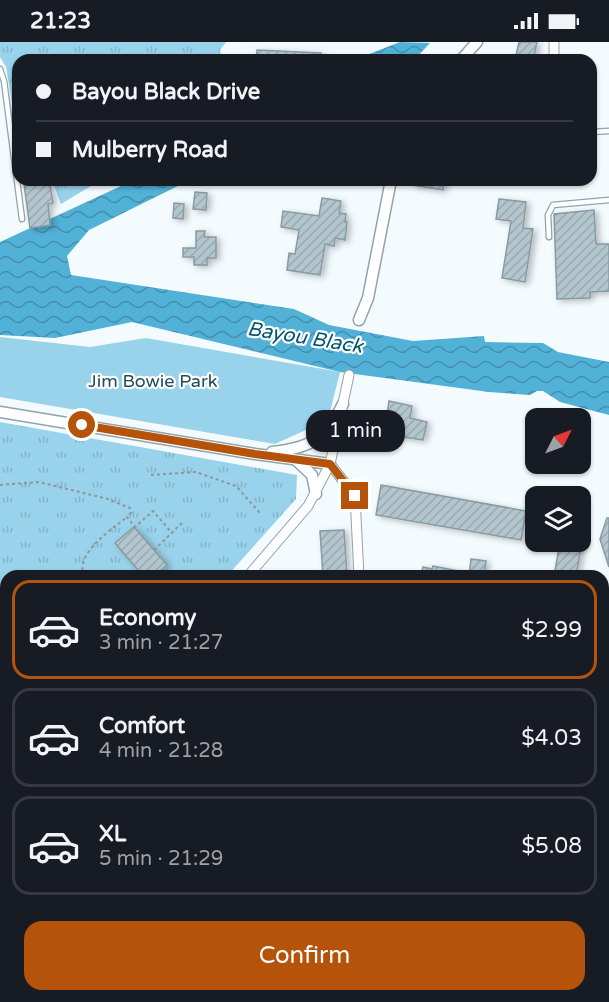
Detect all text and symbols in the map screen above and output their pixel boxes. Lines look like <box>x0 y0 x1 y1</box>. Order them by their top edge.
text: 21:23 <box>30 8 91 34</box>
text: Bayou Black Drive <box>72 79 260 105</box>
text: Mulberry Road <box>72 137 228 163</box>
water label: Bayou Black <box>246 317 367 359</box>
park label: Jim Bowie Park <box>88 370 218 392</box>
north arrow <box>525 408 591 474</box>
map controls <box>525 408 591 552</box>
callout: 1 min <box>306 409 404 451</box>
route start <box>68 411 95 438</box>
text: 1 min <box>329 419 382 443</box>
route end <box>341 482 368 509</box>
button: layers <box>525 486 591 552</box>
icon: car <box>27 603 81 657</box>
text: Economy <box>99 605 196 631</box>
text: $2.99 <box>521 617 582 643</box>
text: 3 min · 21:27 <box>99 631 223 655</box>
icon: car <box>27 711 81 765</box>
text: Comfort <box>99 713 185 739</box>
text: $4.03 <box>521 725 582 751</box>
text: 4 min · 21:28 <box>99 739 223 763</box>
icon: car <box>27 819 81 873</box>
text: XL <box>99 821 126 847</box>
text: $5.08 <box>521 833 582 859</box>
text: 5 min · 21:29 <box>99 847 223 871</box>
button: Confirm <box>24 921 585 990</box>

